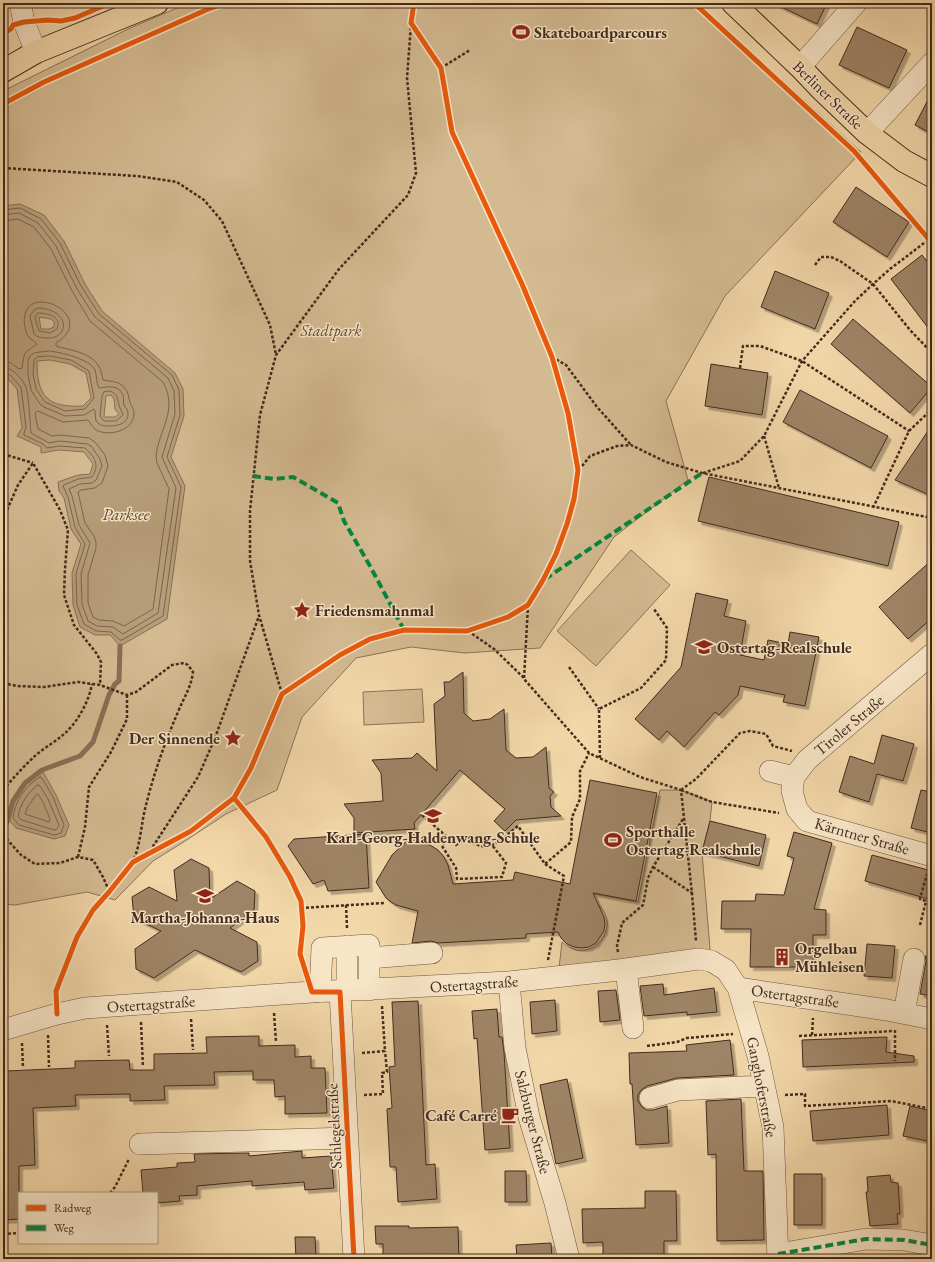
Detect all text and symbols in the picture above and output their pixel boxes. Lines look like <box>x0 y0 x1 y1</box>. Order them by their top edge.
sports icon: Skateboardparcours <box>511 22 531 42</box>
place label: Skateboardparcours <box>534 22 667 43</box>
street label: Berliner Straße <box>788 56 868 134</box>
park label: Stadtpark <box>300 320 362 341</box>
water label: Parksee <box>102 503 150 525</box>
place icon: Friedensmahnmal <box>292 600 312 620</box>
place label: Friedensmahnmal <box>315 600 434 621</box>
school or university icon: Ostertag-Realschule <box>694 637 714 657</box>
place label: Ostertag-Realschule <box>717 637 852 658</box>
street label: Tiroler Straße <box>810 690 888 760</box>
place label: Der Sinnende <box>129 728 220 749</box>
place icon: Der Sinnende <box>223 728 243 748</box>
school or university icon: Karl-Georg-Haldenwang-Schule <box>423 806 443 826</box>
street label: Kärntner Straße <box>812 812 912 860</box>
place label: Sporthalle Ostertag-Realschule <box>626 821 761 860</box>
place label: Karl-Georg-Haldenwang-Schule <box>326 827 540 848</box>
sports icon: Sporthalle Ostertag-Realschule <box>603 830 623 850</box>
school or university icon: Martha-Johanna-Haus <box>195 886 215 906</box>
place label: Martha-Johanna-Haus <box>130 907 280 928</box>
place label: Orgelbau Mühleisen <box>795 938 864 977</box>
building icon: Orgelbau Mühleisen <box>772 947 792 967</box>
street label: Ostertagstraße <box>429 970 519 998</box>
street label: Ostertagstraße <box>750 979 840 1013</box>
street label: Ostertagstraße <box>106 990 196 1018</box>
street label: Ganghoferstraße <box>742 1035 782 1139</box>
street label: Salzburger Straße <box>510 1068 556 1176</box>
street label: Schlegelstraße <box>321 1083 347 1169</box>
place label: Café Carré <box>425 1105 497 1126</box>
cafe icon: Café Carré <box>500 1105 520 1125</box>
legend <box>18 1192 158 1244</box>
text: Radweg <box>54 1200 92 1216</box>
text: Weg <box>54 1220 74 1236</box>

